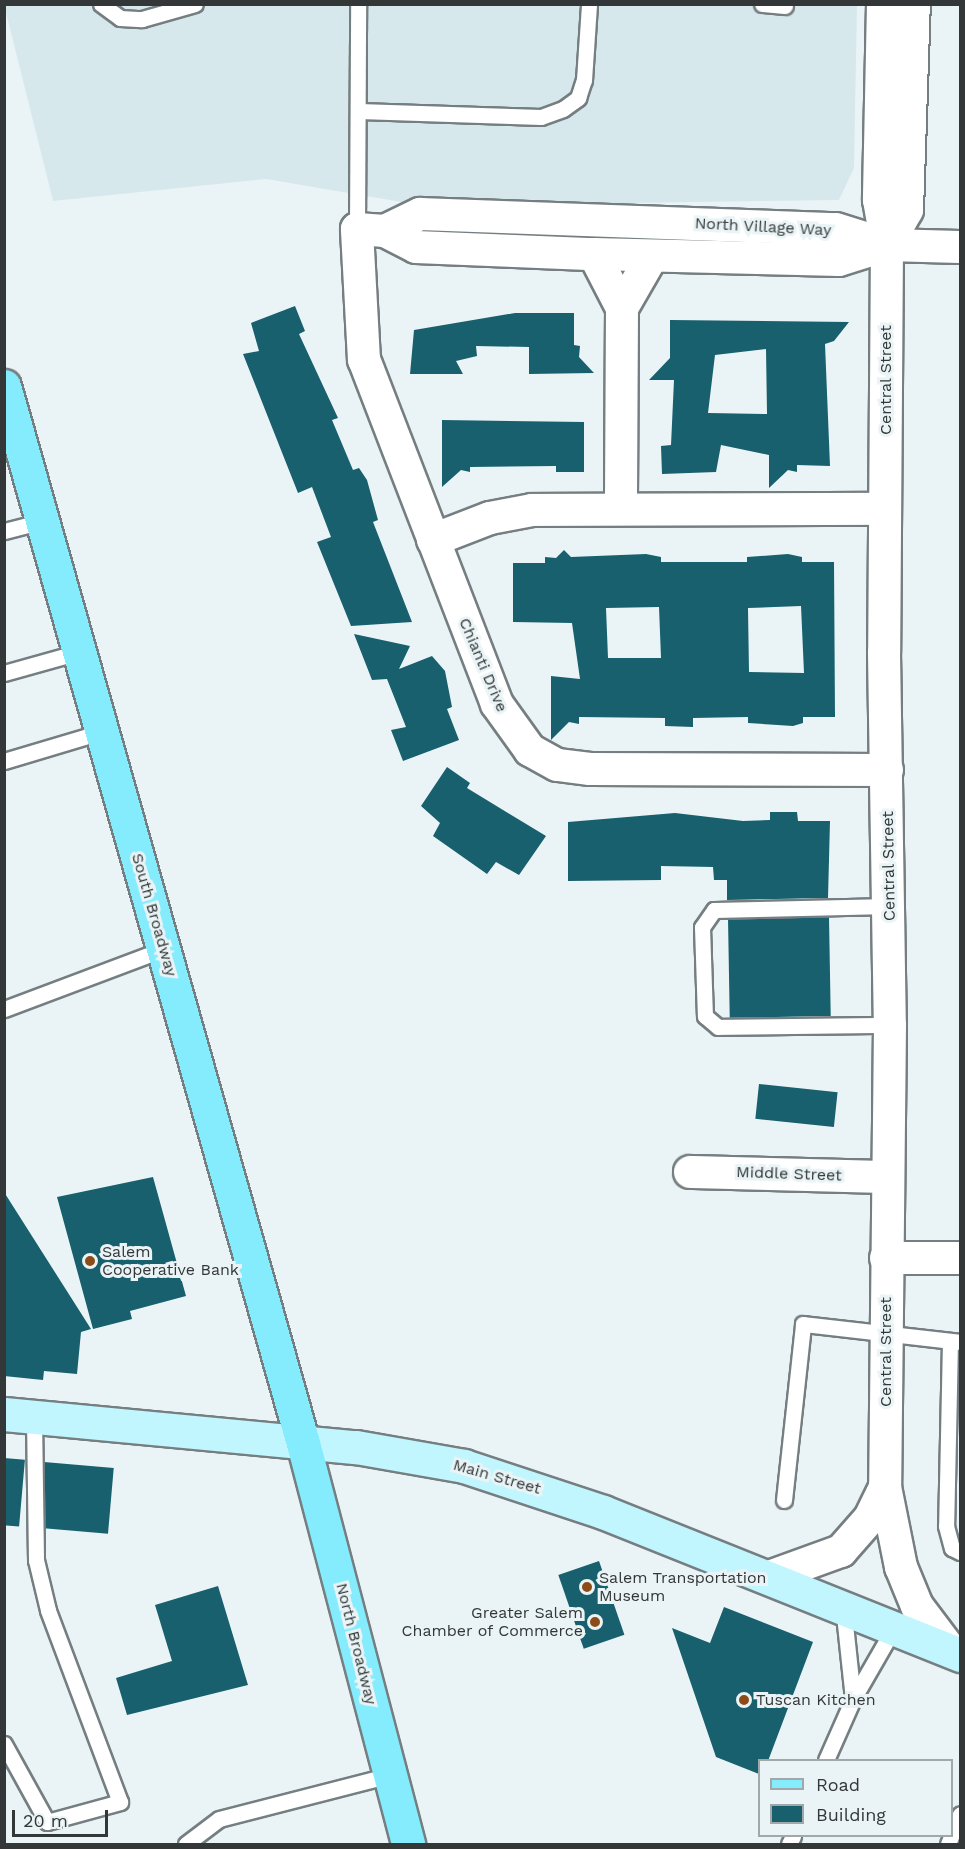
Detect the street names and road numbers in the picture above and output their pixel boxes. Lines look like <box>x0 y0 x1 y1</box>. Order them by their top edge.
street label: North Village Way <box>694 214 832 240</box>
street label: Central Street <box>876 325 896 435</box>
street label: Chianti Drive <box>455 615 511 715</box>
street label: Central Street <box>878 811 900 921</box>
street label: South Broadway <box>127 851 181 979</box>
street label: Middle Street <box>736 1163 842 1185</box>
street label: Central Street <box>876 1297 896 1407</box>
street label: Main Street <box>451 1455 543 1499</box>
street label: North Broadway <box>332 1581 380 1707</box>

